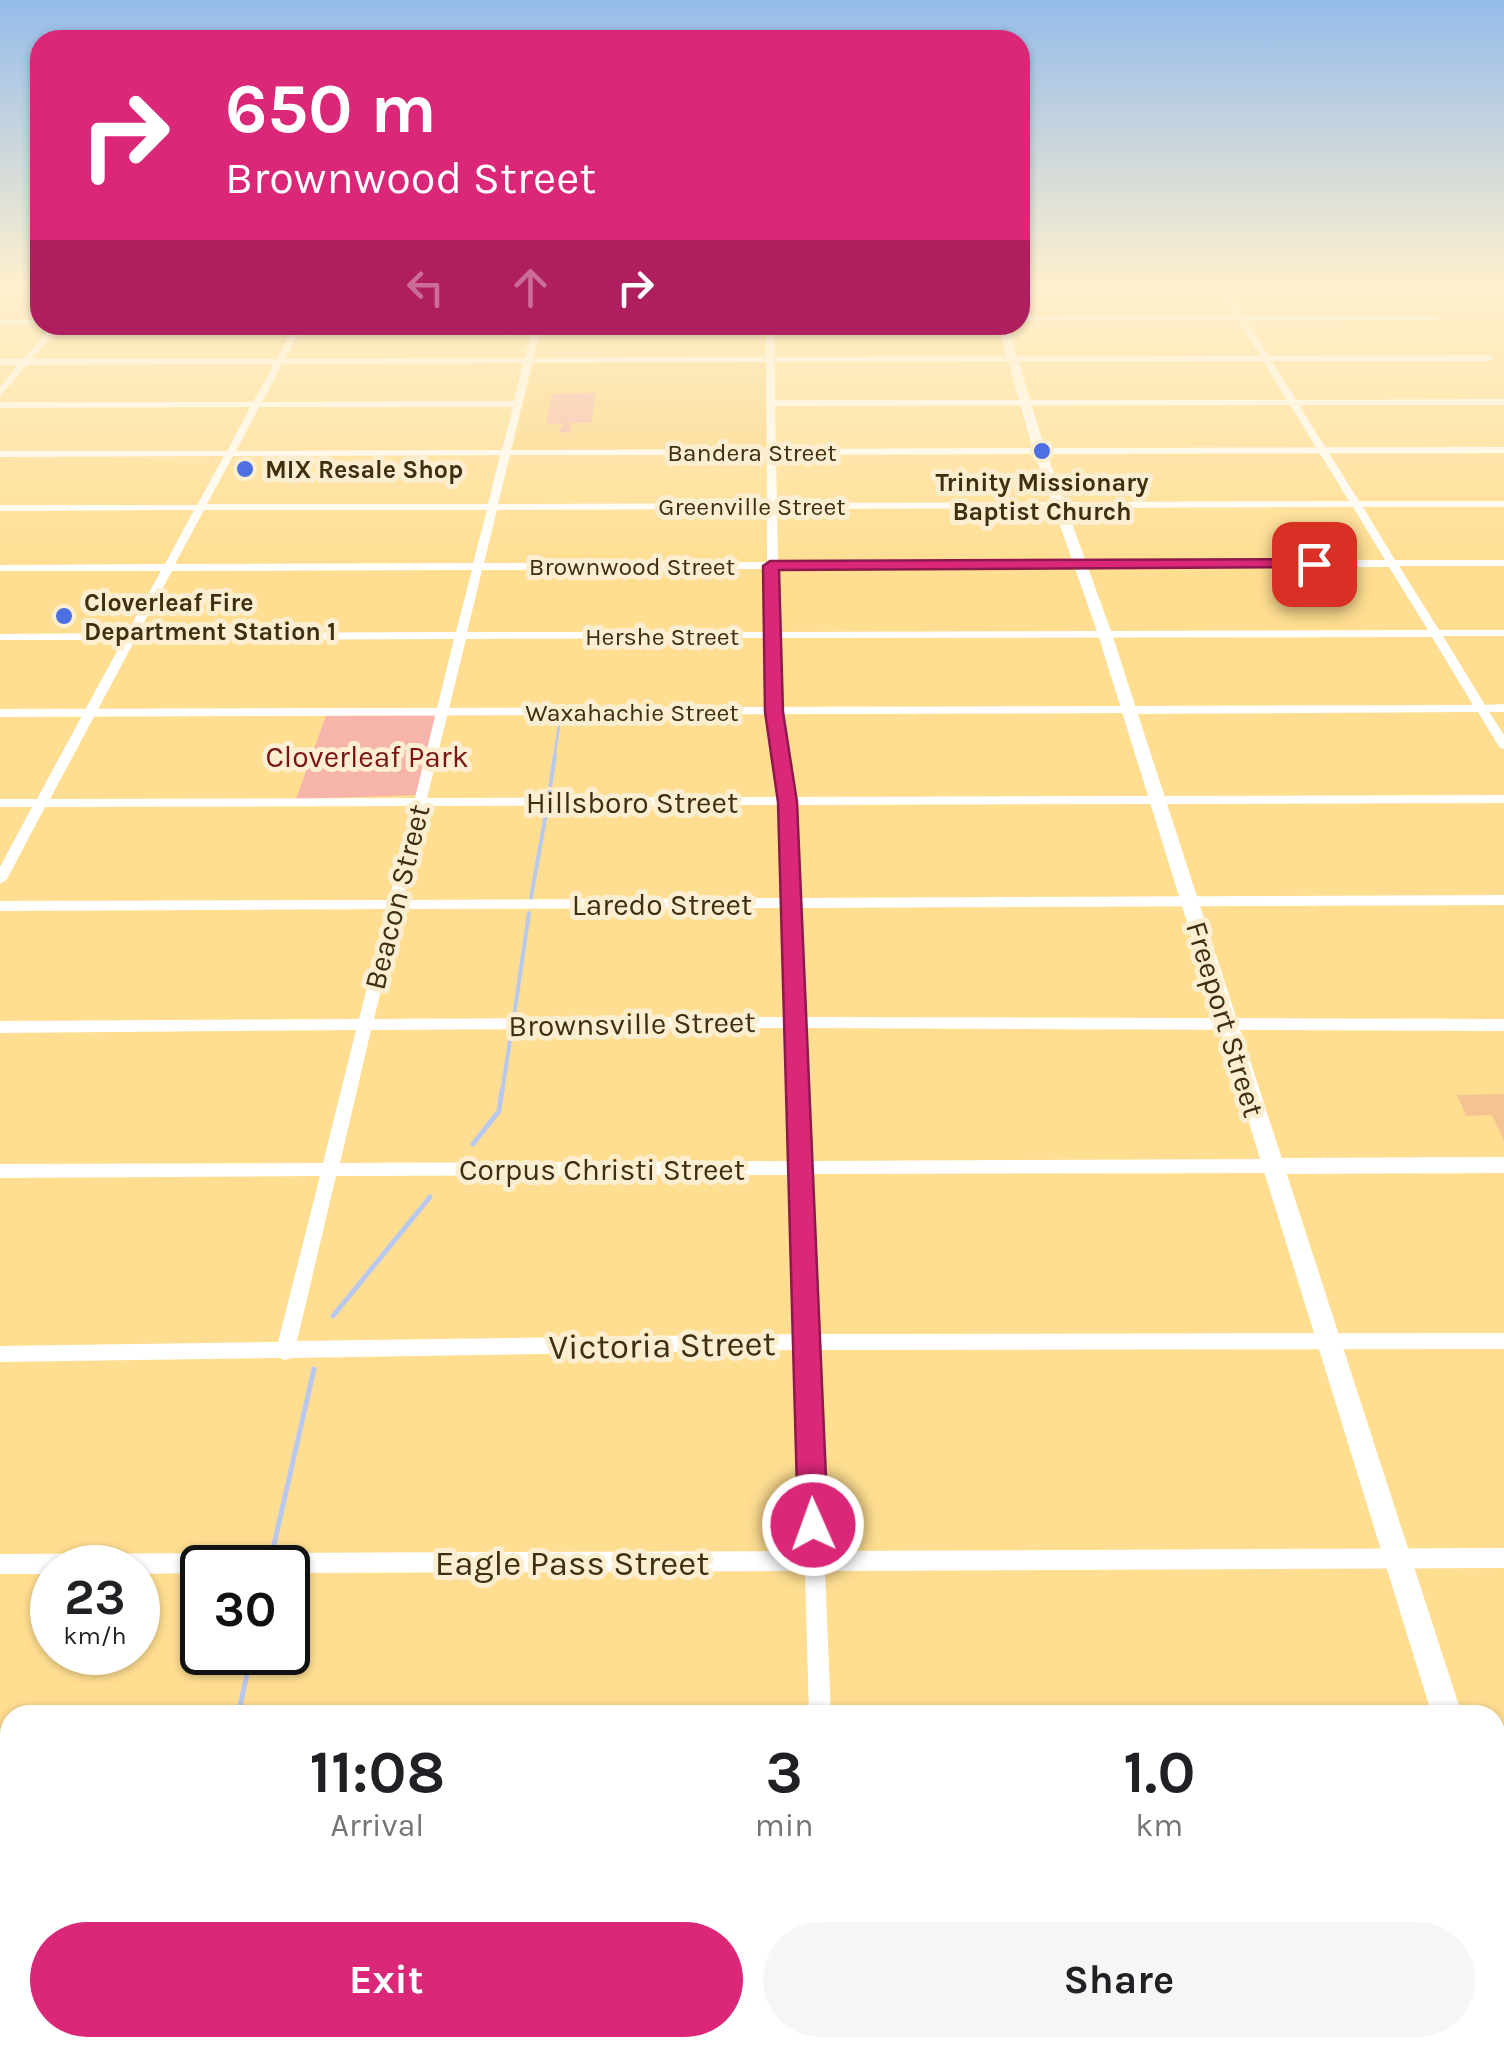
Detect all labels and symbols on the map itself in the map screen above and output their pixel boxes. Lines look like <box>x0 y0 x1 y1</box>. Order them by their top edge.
street label: Bandera Street <box>667 438 837 467</box>
marker: Trinity Missionary Baptist Church <box>1031 440 1053 462</box>
place label: MIX Resale Shop <box>265 455 463 484</box>
marker: MIX Resale Shop <box>234 458 256 480</box>
place label: Trinity Missionary Baptist Church <box>935 468 1149 526</box>
street label: Greenville Street <box>658 492 846 521</box>
pin <box>1272 522 1357 607</box>
street label: Brownwood Street <box>529 552 735 581</box>
place label: Cloverleaf Fire Department Station 1 <box>84 588 336 646</box>
marker: Cloverleaf Fire Department Station 1 <box>53 605 75 627</box>
street label: Hershe Street <box>585 622 739 651</box>
street label: Waxahachie Street <box>525 698 739 727</box>
park label: Cloverleaf Park <box>265 739 469 775</box>
street label: Hillsboro Street <box>526 785 738 821</box>
street label: Beacon Street <box>357 800 437 994</box>
street label: Laredo Street <box>572 887 752 923</box>
street label: Freeport Street <box>1178 917 1272 1121</box>
street label: Brownsville Street <box>508 1004 756 1044</box>
street label: Corpus Christi Street <box>459 1152 745 1188</box>
street label: Victoria Street <box>548 1323 776 1368</box>
position arrow <box>761 1473 865 1577</box>
street label: Eagle Pass Street <box>435 1543 709 1584</box>
speed limit sign: 30 <box>180 1545 310 1675</box>

